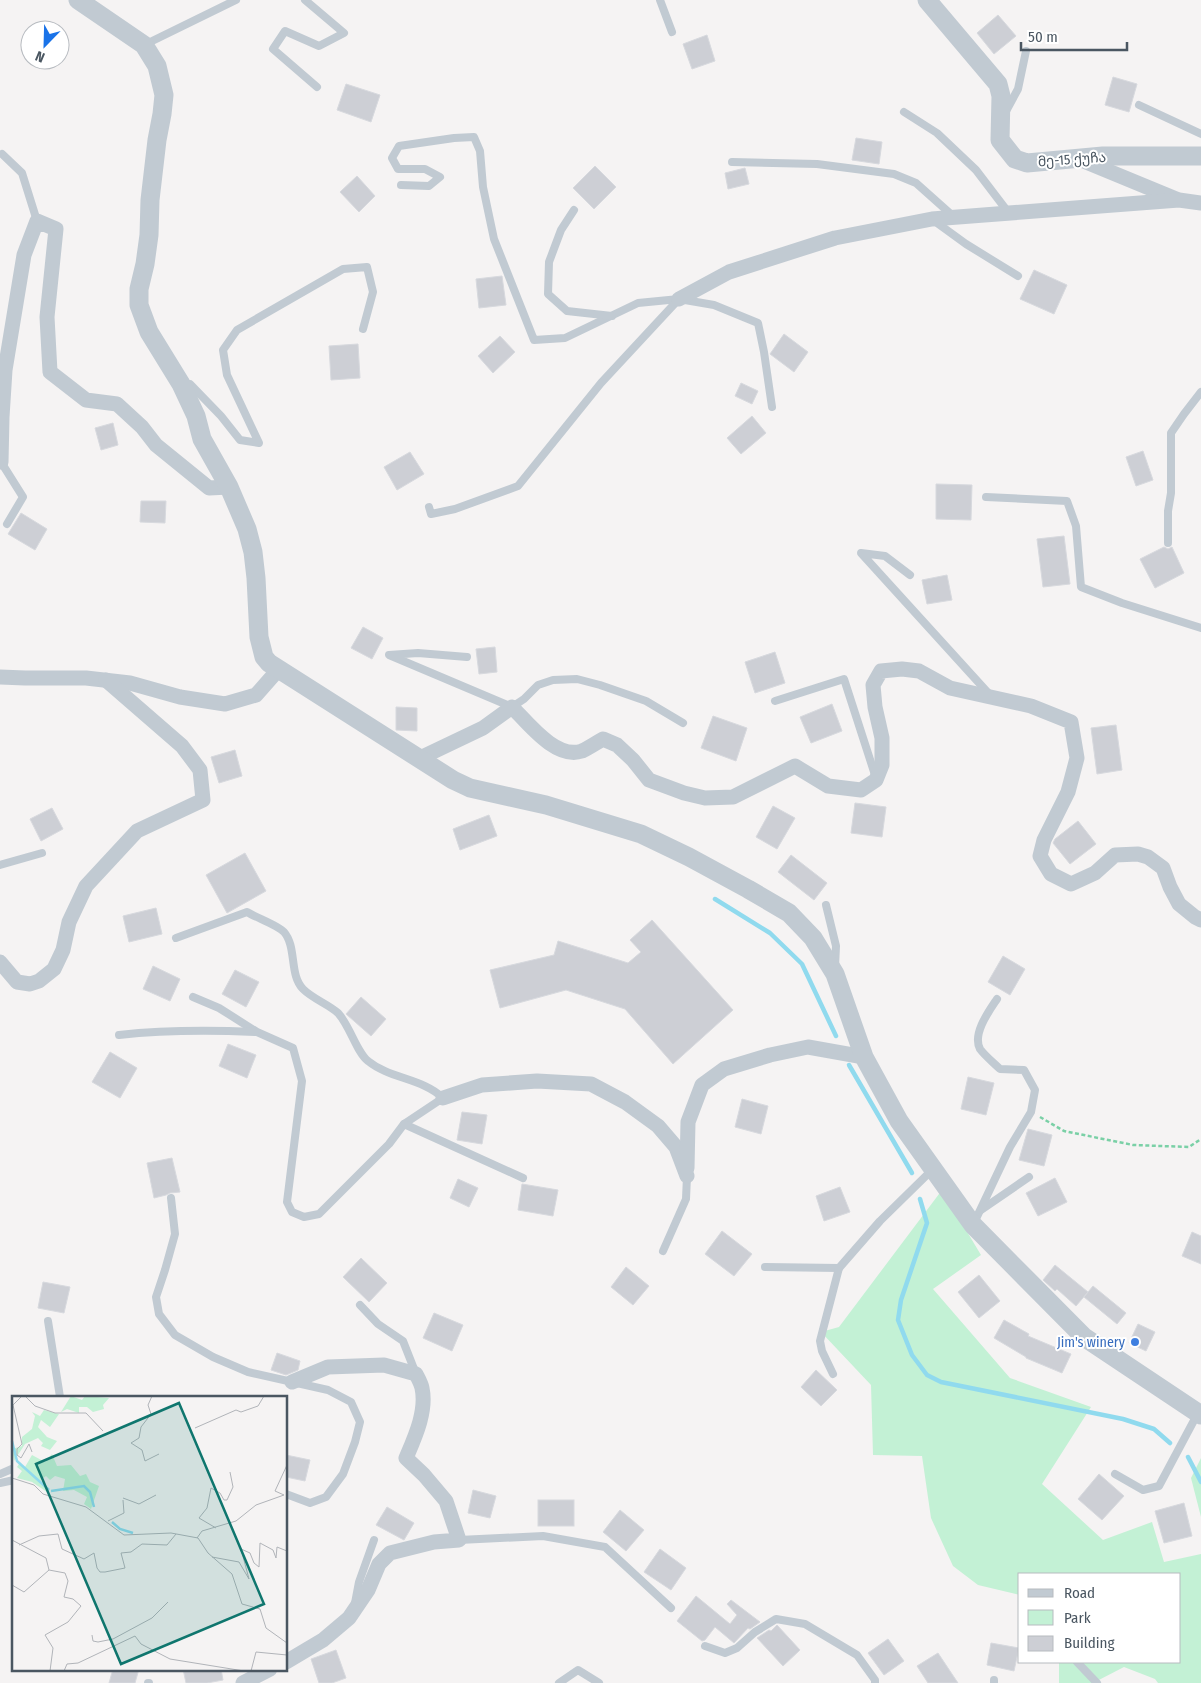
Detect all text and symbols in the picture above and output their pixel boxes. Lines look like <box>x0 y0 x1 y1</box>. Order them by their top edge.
north arrow <box>20 20 70 70</box>
scale bar <box>1021 20 1127 52</box>
text: 50 m <box>1028 28 1058 46</box>
text: N <box>33 47 47 66</box>
street label: მე-15 ქუჩა <box>1037 149 1107 170</box>
place label: Jim's winery <box>1057 1334 1126 1351</box>
marker: Jim's winery <box>1129 1336 1141 1348</box>
inset map <box>12 1396 288 1670</box>
legend <box>1018 1573 1181 1663</box>
text: Road <box>1064 1584 1095 1602</box>
text: Park <box>1064 1609 1091 1627</box>
text: Building <box>1064 1634 1115 1652</box>

